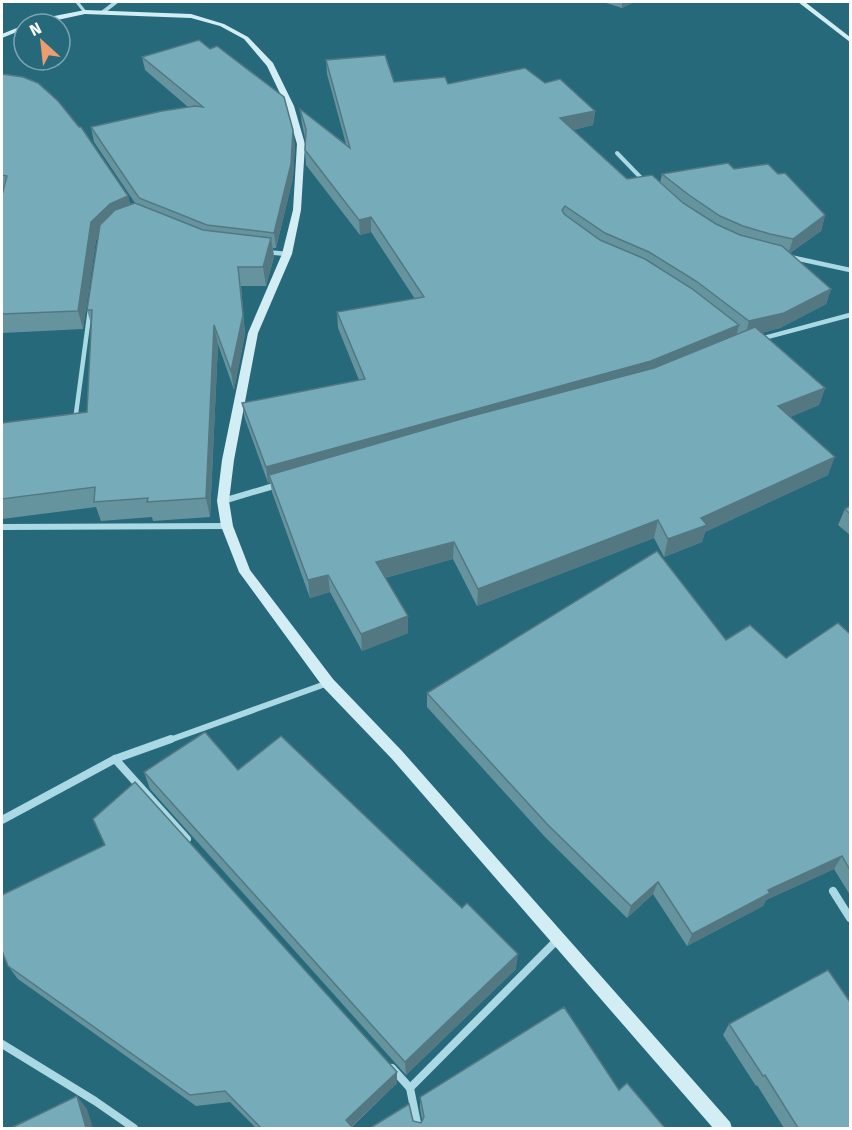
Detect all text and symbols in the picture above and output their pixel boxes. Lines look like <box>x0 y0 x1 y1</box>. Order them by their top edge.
north arrow <box>12 12 72 72</box>
text: N <box>26 18 44 40</box>

